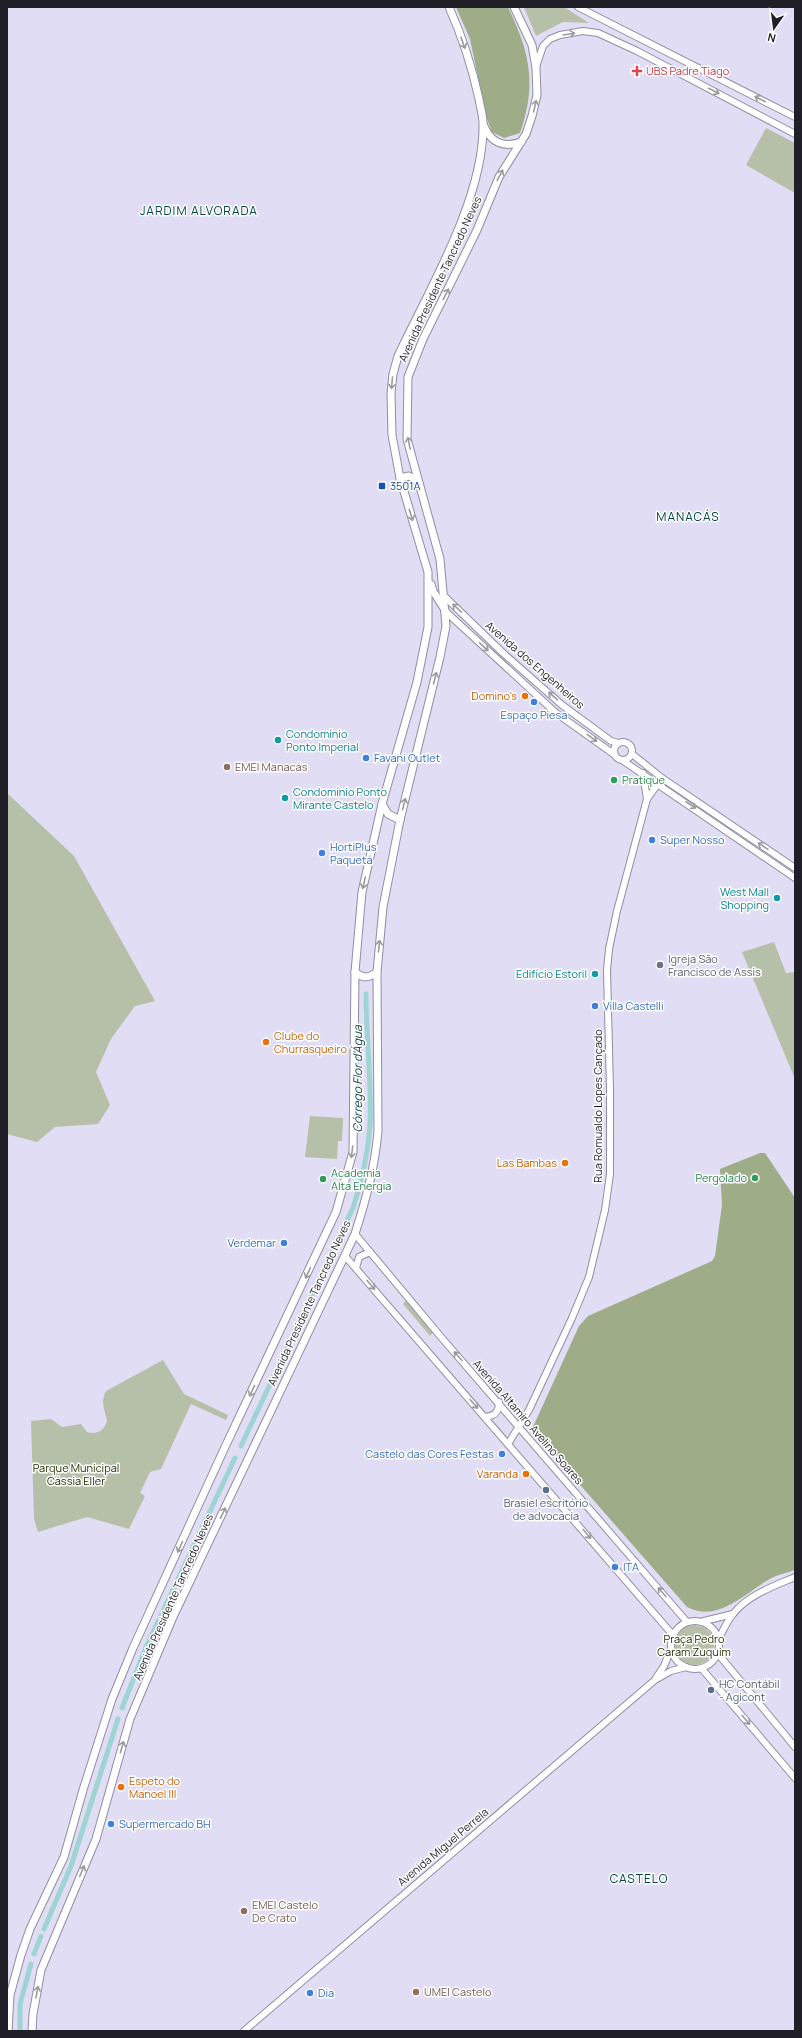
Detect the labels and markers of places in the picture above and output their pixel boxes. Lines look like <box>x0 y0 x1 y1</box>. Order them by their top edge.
place label: UBS Padre Tiago <box>646 63 730 78</box>
marker: UBS Padre Tiago <box>631 65 643 77</box>
place label: 3501A <box>390 478 420 493</box>
marker: 3501A <box>377 481 387 491</box>
place label: Domino's <box>471 688 517 703</box>
marker: Domino's <box>520 691 530 701</box>
marker: Espaço Piesa <box>529 697 539 707</box>
place label: Espaço Piesa <box>501 707 567 722</box>
place label: Condomínio Ponto Imperial <box>286 726 359 754</box>
marker: Condomínio Ponto Imperial <box>273 735 283 745</box>
place label: Favani Outlet <box>374 750 440 765</box>
marker: Favani Outlet <box>361 753 371 763</box>
place label: EMEI Manacás <box>235 759 308 774</box>
marker: EMEI Manacás <box>222 762 232 772</box>
place label: Pratique <box>622 772 666 787</box>
marker: Pratique <box>609 775 619 785</box>
place label: Condomínio Ponto Mirante Castelo <box>293 784 387 812</box>
marker: Condomínio Ponto Mirante Castelo <box>280 793 290 803</box>
place label: Super Nosso <box>660 832 725 847</box>
marker: Super Nosso <box>647 835 657 845</box>
place label: HortiPlus Paquetá <box>330 839 377 867</box>
marker: HortiPlus Paquetá <box>317 848 327 858</box>
place label: West Mall Shopping <box>720 884 769 912</box>
marker: West Mall Shopping <box>772 893 782 903</box>
place label: Igreja São Francisco de Assis <box>668 951 761 979</box>
marker: Igreja São Francisco de Assis <box>655 960 665 970</box>
place label: Edifício Estoril <box>516 966 587 981</box>
marker: Edifício Estoril <box>590 969 600 979</box>
place label: Villa Castelli <box>603 998 664 1013</box>
marker: Villa Castelli <box>590 1001 600 1011</box>
place label: Clube do Churrasqueiro <box>274 1028 347 1056</box>
marker: Clube do Churrasqueiro <box>261 1037 271 1047</box>
place label: Las Bambas <box>497 1155 557 1170</box>
marker: Las Bambas <box>560 1158 570 1168</box>
place label: Academia Alta Energia <box>331 1165 391 1193</box>
place label: Pergolado <box>695 1170 747 1185</box>
marker: Pergolado <box>750 1173 760 1183</box>
marker: Academia Alta Energia <box>318 1174 328 1184</box>
place label: Verdemar <box>228 1235 276 1250</box>
marker: Verdemar <box>279 1238 289 1248</box>
place label: Castelo das Cores Festas <box>365 1446 494 1461</box>
marker: Castelo das Cores Festas <box>497 1449 507 1459</box>
place label: Varanda <box>477 1466 518 1481</box>
marker: Varanda <box>521 1469 531 1479</box>
marker: Brasiel escritório de advocacia <box>541 1485 551 1495</box>
place label: Brasiel escritório de advocacia <box>504 1495 589 1523</box>
place label: ITA <box>623 1559 639 1574</box>
marker: ITA <box>610 1562 620 1572</box>
place label: HC Contábil - Agicont <box>719 1676 780 1704</box>
marker: HC Contábil - Agicont <box>706 1685 716 1695</box>
place label: Espeto do Manoel III <box>129 1773 180 1801</box>
marker: Espeto do Manoel III <box>116 1782 126 1792</box>
place label: Supermercado BH <box>119 1816 210 1831</box>
marker: Supermercado BH <box>106 1819 116 1829</box>
place label: EMEI Castelo De Crato <box>252 1897 318 1925</box>
marker: EMEI Castelo De Crato <box>239 1906 249 1916</box>
place label: UMEI Castelo <box>424 1984 492 1999</box>
place label: Dia <box>318 1985 334 2000</box>
marker: UMEI Castelo <box>411 1987 421 1997</box>
marker: Dia <box>305 1988 315 1998</box>

